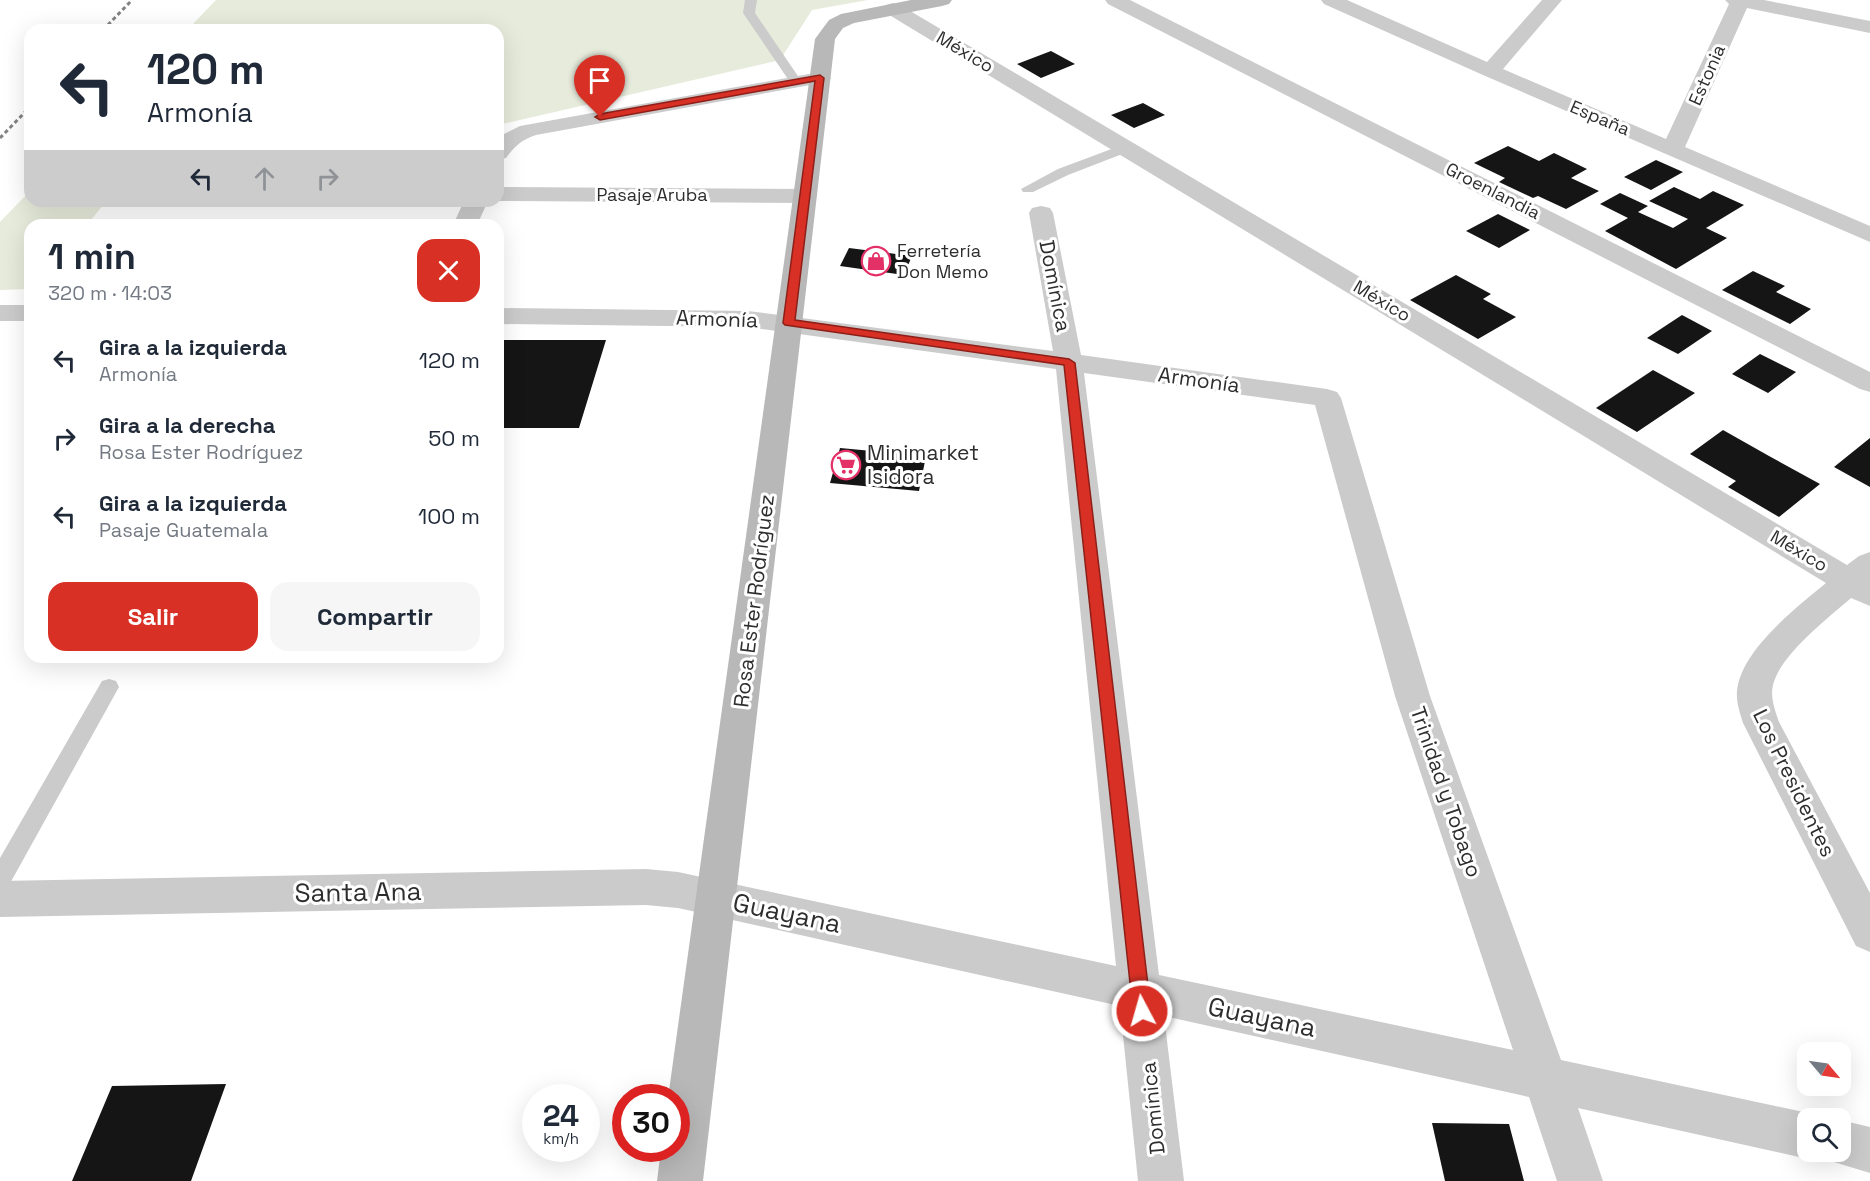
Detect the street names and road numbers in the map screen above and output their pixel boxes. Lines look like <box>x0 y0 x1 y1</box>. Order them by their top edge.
street label: México <box>933 26 998 78</box>
street label: Estonia <box>1683 41 1730 109</box>
street label: España <box>1567 95 1634 140</box>
street label: Groenlandia <box>1442 157 1544 224</box>
street label: Pasaje Aruba <box>596 183 708 206</box>
street label: Domínica <box>1033 238 1078 334</box>
street label: México <box>1350 275 1415 327</box>
street label: Armonía <box>675 304 759 333</box>
street label: Armonía <box>1156 360 1242 399</box>
street label: Rosa Ester Rodríguez <box>727 493 780 709</box>
street label: México <box>1767 525 1832 577</box>
street label: Trinidad y Tobago <box>1405 703 1488 881</box>
street label: Los Presidentes <box>1747 705 1842 861</box>
street label: Santa Ana <box>294 874 422 910</box>
street label: Guayana <box>730 885 844 941</box>
street label: Guayana <box>1205 989 1319 1045</box>
street label: Domínica <box>1134 1061 1171 1156</box>

